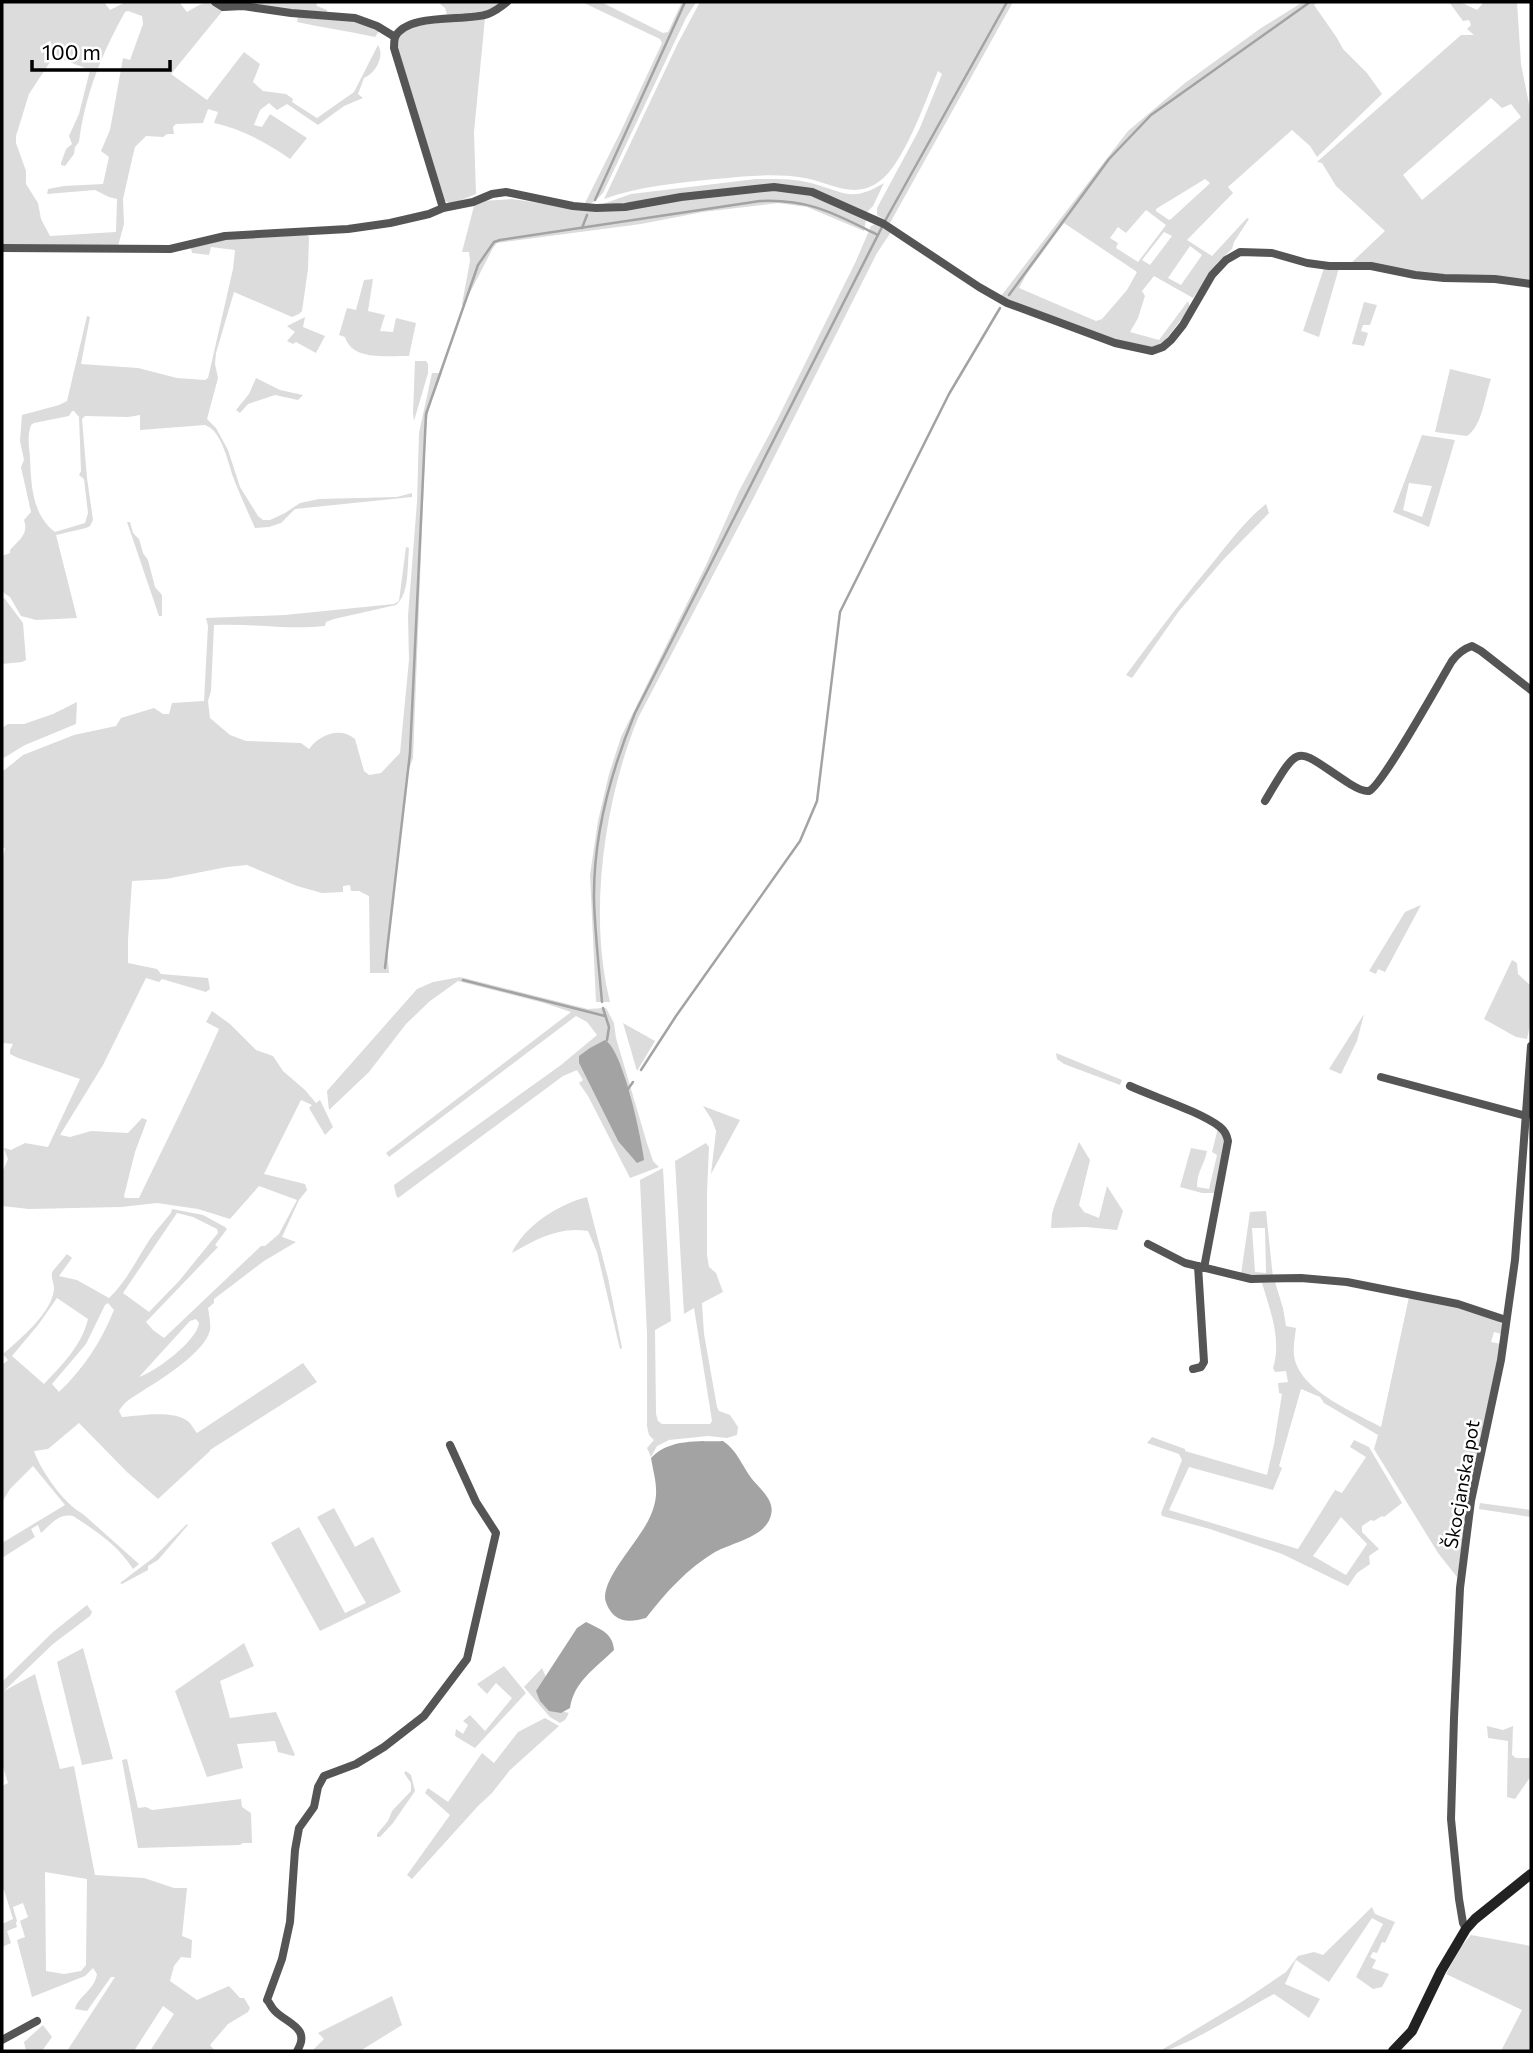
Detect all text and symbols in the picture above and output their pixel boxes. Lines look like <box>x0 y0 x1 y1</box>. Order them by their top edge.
scale bar <box>32 28 170 72</box>
text: 100 m <box>42 39 101 64</box>
street label: Škocjanska pot <box>1437 1418 1484 1550</box>

